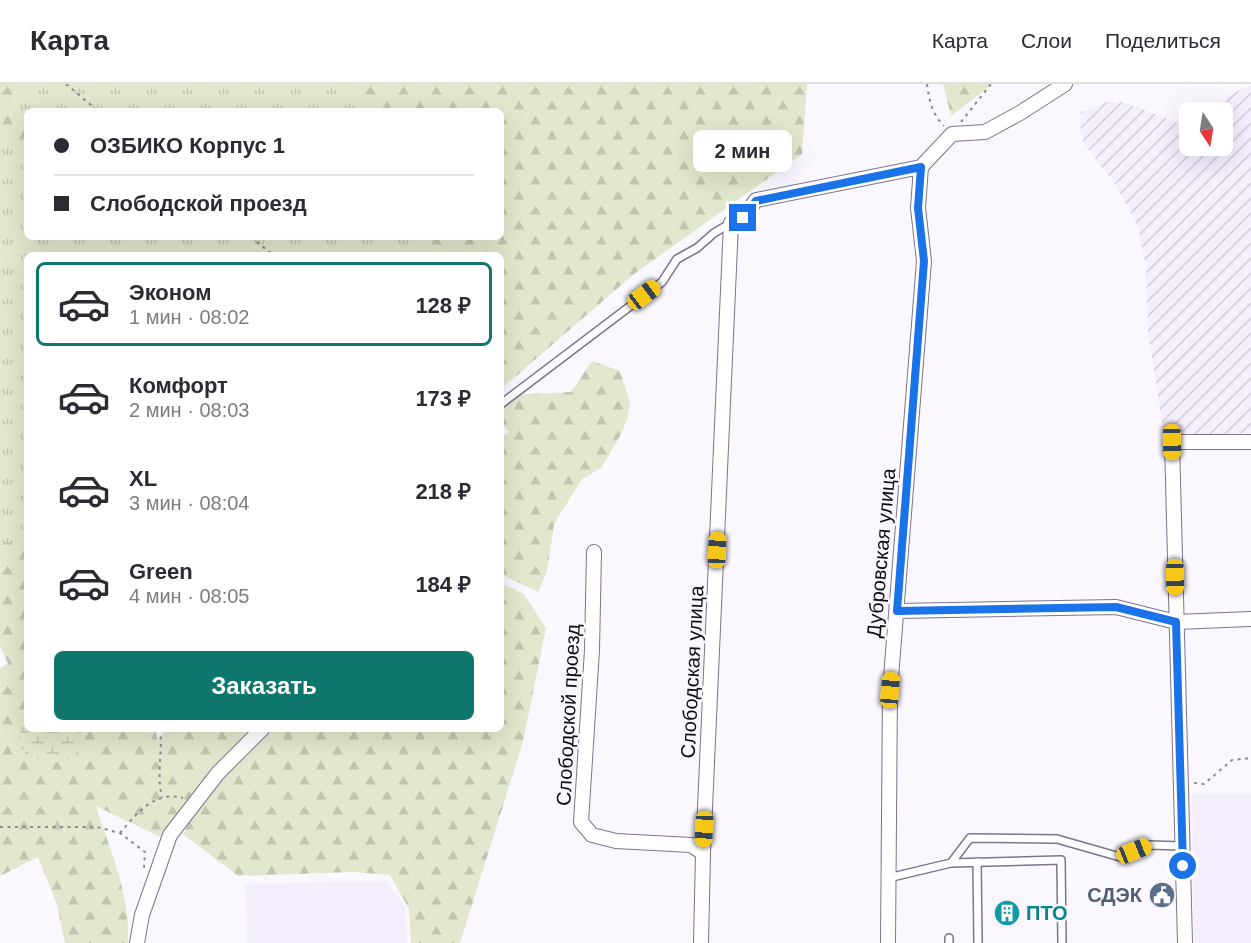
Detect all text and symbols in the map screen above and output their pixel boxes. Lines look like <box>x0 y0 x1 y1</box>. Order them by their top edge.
text: Карта <box>30 25 109 56</box>
text: Карта <box>932 29 988 52</box>
text: Слои <box>1021 29 1072 52</box>
text: Поделиться <box>1105 29 1221 52</box>
north arrow <box>1179 102 1233 156</box>
map controls <box>1179 102 1233 156</box>
callout: 2 мин <box>694 131 792 173</box>
text: ОЗБИКО Корпус 1 <box>90 133 285 158</box>
text: 2 мин <box>715 140 770 162</box>
text: Слободской проезд <box>90 191 307 216</box>
route end <box>729 204 756 231</box>
icon: car <box>57 277 111 331</box>
car <box>624 277 664 313</box>
text: Эконом <box>129 280 212 305</box>
text: 128 ₽ <box>415 293 471 318</box>
text: 1 мин · 08:02 <box>129 306 249 328</box>
icon: car <box>57 370 111 424</box>
text: Комфорт <box>129 373 228 398</box>
text: 173 ₽ <box>415 386 471 411</box>
text: 2 мин · 08:03 <box>129 399 249 421</box>
car <box>1163 424 1181 460</box>
icon: car <box>57 463 111 517</box>
text: XL <box>129 466 157 491</box>
street label: Дубровская улица <box>863 467 899 639</box>
text: 218 ₽ <box>415 479 471 504</box>
text: 3 мин · 08:04 <box>129 492 249 514</box>
car <box>707 532 727 568</box>
icon: car <box>57 556 111 610</box>
text: Green <box>129 559 193 584</box>
car <box>1166 559 1184 595</box>
text: 184 ₽ <box>415 572 471 597</box>
street label: Слободская улица <box>676 584 708 759</box>
text: 4 мин · 08:05 <box>129 585 249 607</box>
street label: Слободской проезд <box>552 623 584 807</box>
button: Заказать <box>54 651 474 720</box>
car <box>879 671 901 709</box>
car <box>694 811 714 847</box>
car <box>1114 836 1154 866</box>
route start <box>1169 852 1196 879</box>
public building icon: СДЭК <box>1147 880 1177 910</box>
place label: СДЭК <box>1087 884 1143 906</box>
building icon: ПТО <box>992 898 1022 928</box>
place label: ПТО <box>1026 902 1068 924</box>

